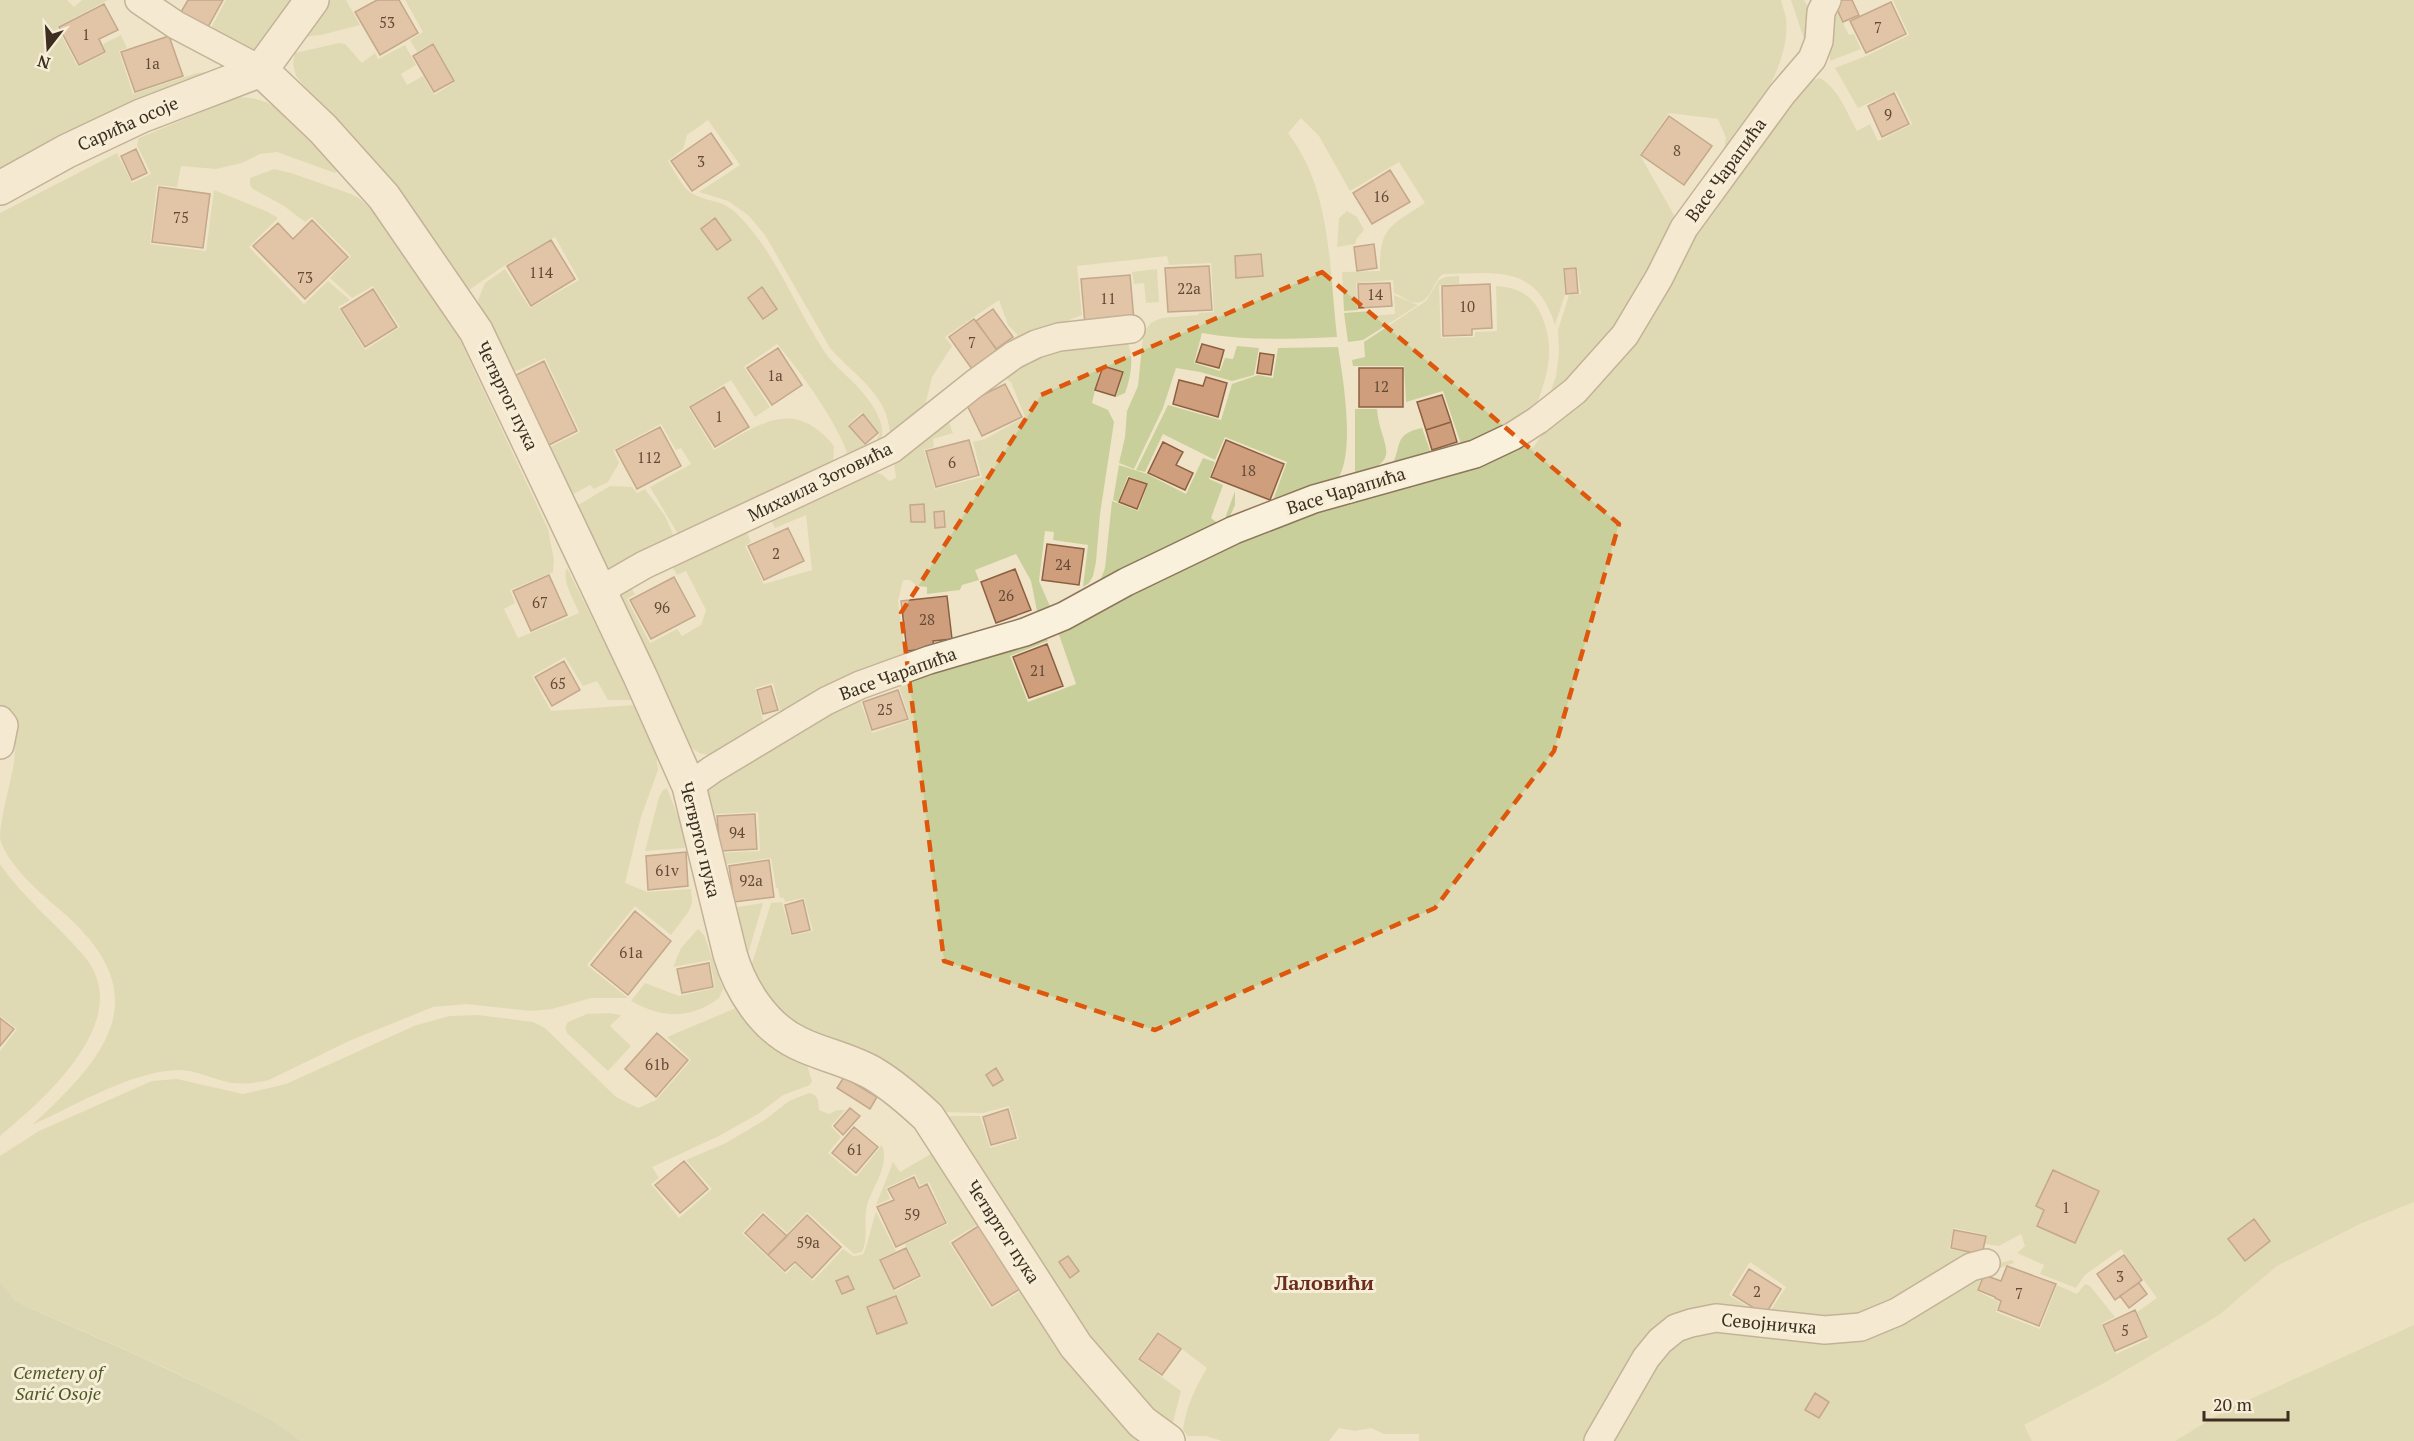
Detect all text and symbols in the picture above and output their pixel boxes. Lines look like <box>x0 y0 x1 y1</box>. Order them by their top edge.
house number: 53 <box>379 12 395 32</box>
house number: 7 <box>1874 17 1882 37</box>
north arrow <box>18 18 78 78</box>
house number: 1 <box>82 24 90 44</box>
text: N <box>35 50 53 75</box>
house number: 1a <box>144 53 160 73</box>
street label: Сарића осоје <box>73 90 182 156</box>
house number: 9 <box>1884 104 1892 124</box>
street label: Васе Чарапића <box>1679 113 1771 226</box>
house number: 8 <box>1673 140 1681 160</box>
house number: 3 <box>697 151 705 171</box>
house number: 16 <box>1373 186 1389 206</box>
house number: 75 <box>173 207 189 227</box>
house number: 114 <box>529 262 553 282</box>
house number: 73 <box>297 267 313 287</box>
house number: 22a <box>1177 278 1201 298</box>
house number: 14 <box>1367 284 1383 304</box>
house number: 11 <box>1100 288 1116 308</box>
house number: 10 <box>1459 296 1475 316</box>
house number: 7 <box>968 332 976 352</box>
street label: Четвртог пука <box>471 337 545 454</box>
house number: 1a <box>767 365 783 385</box>
house number: 12 <box>1373 376 1389 396</box>
house number: 1 <box>715 406 723 426</box>
street label: Михаила Зотовића <box>743 436 896 527</box>
house number: 112 <box>637 447 661 467</box>
house number: 6 <box>948 452 956 472</box>
house number: 18 <box>1240 460 1256 480</box>
street label: Васе Чарапића <box>1283 461 1408 520</box>
house number: 2 <box>772 543 780 563</box>
house number: 24 <box>1055 554 1071 574</box>
house number: 26 <box>998 585 1014 605</box>
house number: 67 <box>532 592 548 612</box>
house number: 96 <box>654 597 670 617</box>
house number: 28 <box>919 609 935 629</box>
street label: Васе Чарапића <box>836 641 960 705</box>
house number: 21 <box>1030 660 1046 680</box>
house number: 65 <box>550 673 566 693</box>
house number: 25 <box>877 699 893 719</box>
street label: Четвртог пука <box>675 779 727 900</box>
house number: 94 <box>729 822 745 842</box>
house number: 61v <box>655 860 679 880</box>
house number: 92a <box>739 870 763 890</box>
house number: 61a <box>619 942 643 962</box>
house number: 61b <box>645 1054 669 1074</box>
house number: 61 <box>847 1139 863 1159</box>
street label: Четвртог пука <box>962 1175 1046 1288</box>
house number: 1 <box>2062 1197 2070 1217</box>
house number: 59 <box>904 1204 920 1224</box>
house number: 59a <box>796 1232 820 1252</box>
house number: 3 <box>2116 1266 2124 1286</box>
district label: Лаловићи <box>1273 1269 1374 1296</box>
house number: 2 <box>1753 1281 1761 1301</box>
house number: 7 <box>2015 1283 2023 1303</box>
street label: Севојничка <box>1720 1307 1818 1339</box>
house number: 5 <box>2121 1320 2129 1340</box>
park label: Cemetery of Sarić Osoje <box>13 1360 107 1405</box>
scale bar <box>2204 1384 2288 1422</box>
text: 20 m <box>2213 1392 2253 1416</box>

